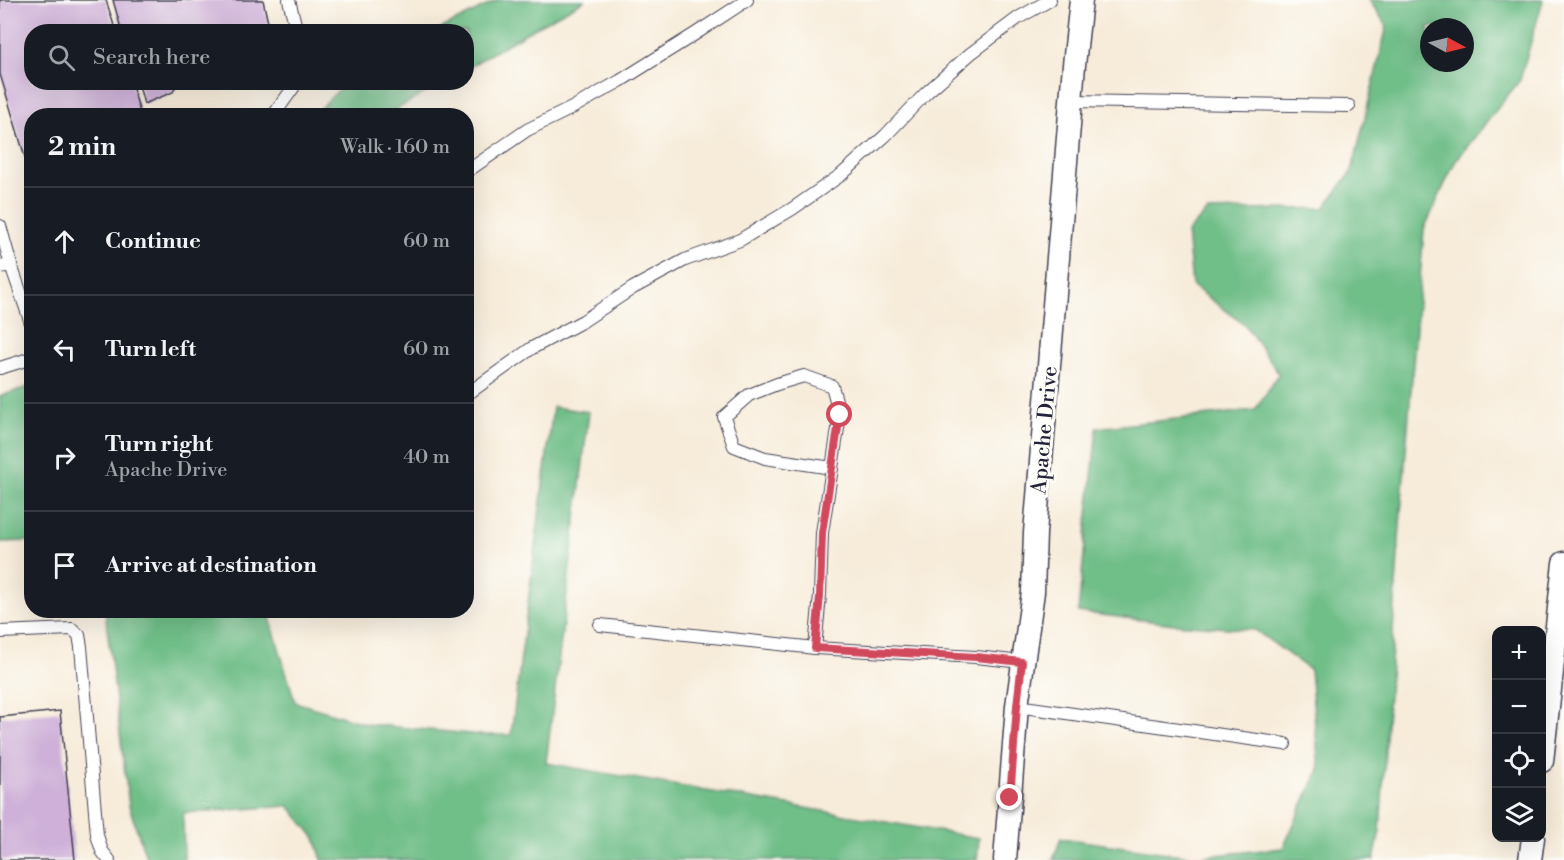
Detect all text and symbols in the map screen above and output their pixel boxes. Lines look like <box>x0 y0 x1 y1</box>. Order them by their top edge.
north arrow <box>1420 18 1474 72</box>
search box <box>24 24 474 90</box>
icon: search <box>45 41 78 74</box>
text: Search here <box>93 44 210 71</box>
text: 2 min <box>48 131 116 163</box>
text: Walk · 160 m <box>340 135 450 160</box>
icon: ahead <box>48 225 81 258</box>
text: Continue <box>105 228 201 255</box>
text: 60 m <box>403 229 450 254</box>
icon: left <box>48 333 81 366</box>
text: Turn left <box>105 336 196 363</box>
text: 60 m <box>403 337 450 362</box>
street label: Apache Drive <box>1026 365 1064 496</box>
route start <box>826 401 852 427</box>
text: Turn right <box>105 431 213 458</box>
icon: right <box>48 441 81 474</box>
text: 40 m <box>403 445 450 470</box>
text: Apache Drive <box>105 458 227 483</box>
icon: arrive <box>48 549 81 582</box>
text: Arrive at destination <box>105 552 317 579</box>
map controls <box>1492 626 1546 842</box>
button: + <box>1492 626 1546 680</box>
button: − <box>1492 680 1546 734</box>
button: locate <box>1492 734 1546 788</box>
route end <box>996 784 1022 810</box>
button: layers <box>1492 788 1546 842</box>

